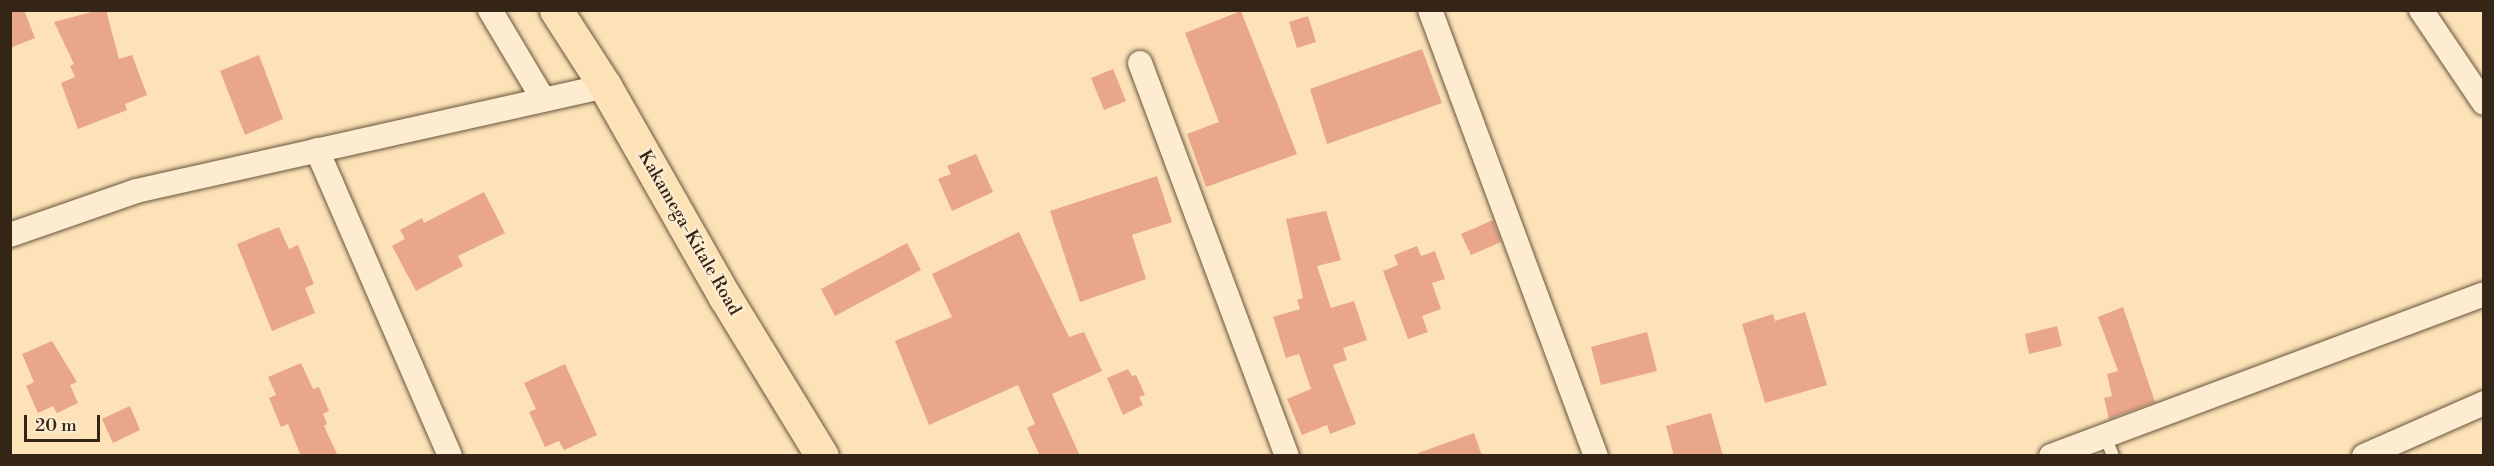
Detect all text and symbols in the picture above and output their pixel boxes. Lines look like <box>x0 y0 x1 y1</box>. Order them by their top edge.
street label: Kakamega-Kitale Road <box>633 147 745 319</box>
scale bar <box>27 403 104 441</box>
text: 20 m <box>35 414 77 437</box>

